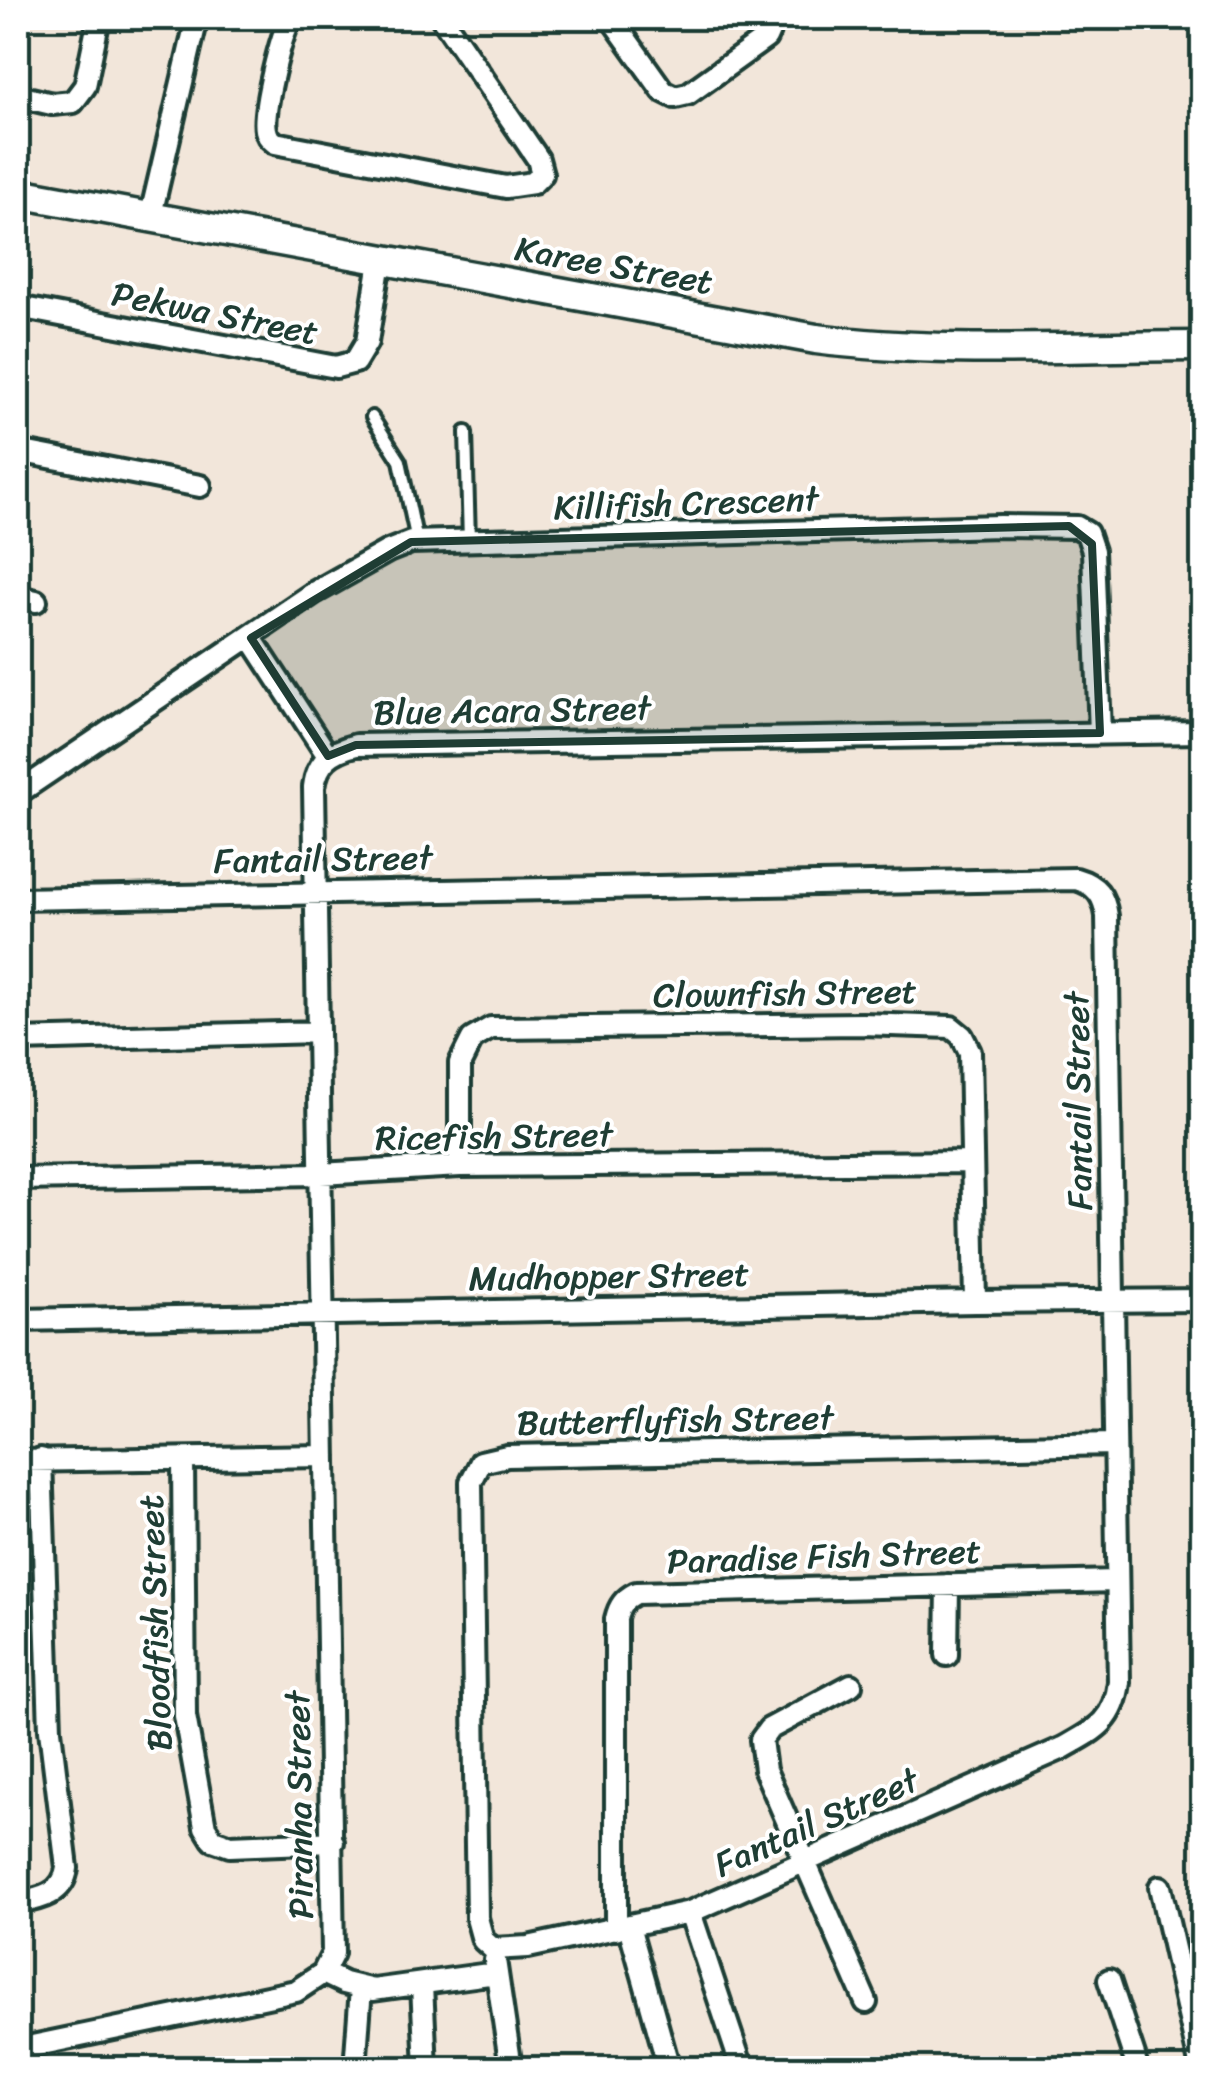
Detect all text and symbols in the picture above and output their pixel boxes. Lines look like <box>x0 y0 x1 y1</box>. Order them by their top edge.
street label: Karee Street <box>510 217 718 313</box>
street label: Pekwa Street <box>106 263 324 363</box>
street label: Killifish Crescent <box>552 467 821 539</box>
street label: Blue Acara Street <box>373 677 653 743</box>
street label: Fantail Street <box>213 826 435 892</box>
street label: Clownfish Street <box>653 960 917 1026</box>
street label: Fantail Street <box>1045 989 1111 1211</box>
street label: Ricefish Street <box>375 1103 615 1169</box>
street label: Mudhopper Street <box>468 1243 750 1309</box>
street label: Butterflyfish Street <box>516 1386 836 1454</box>
street label: Bloodfish Street <box>120 1494 190 1752</box>
street label: Paradise Fish Street <box>666 1520 982 1592</box>
street label: Piranha Street <box>266 1688 332 1920</box>
street label: Fantail Street <box>703 1748 930 1895</box>

